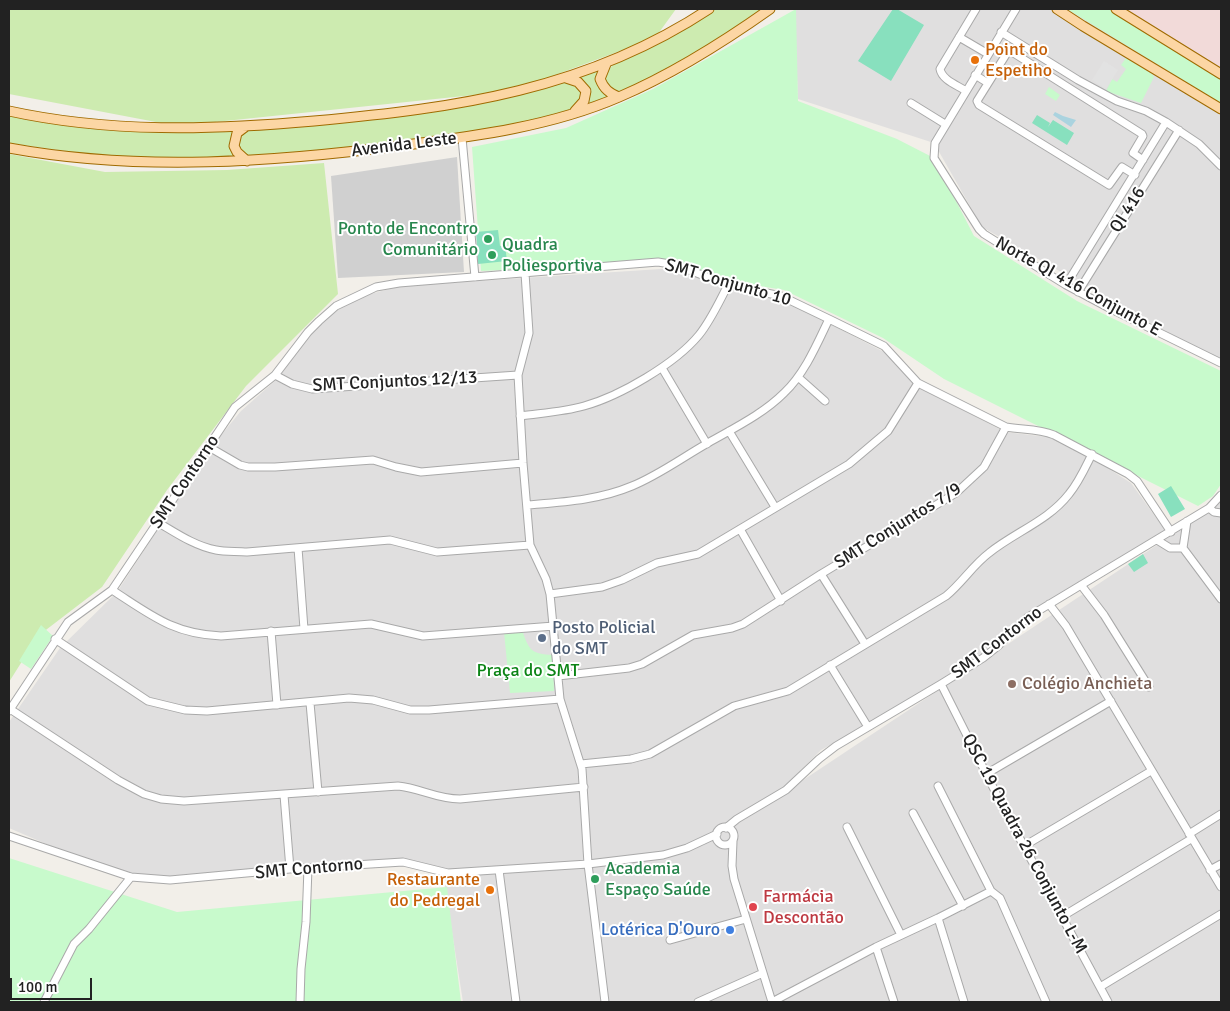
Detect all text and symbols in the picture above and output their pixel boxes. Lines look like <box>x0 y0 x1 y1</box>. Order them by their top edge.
place label: Point do Espetiho <box>985 39 1052 82</box>
marker: Point do Espetiho <box>969 54 981 66</box>
street label: Avenida Leste <box>350 128 458 162</box>
street label: QI 416 <box>1106 183 1150 237</box>
place label: Ponto de Encontro Comunitário <box>338 218 478 260</box>
street label: Norte QI 416 Conjunto E <box>991 232 1165 342</box>
marker: Ponto de Encontro Comunitário <box>482 233 494 245</box>
place label: Quadra Poliesportiva <box>502 234 602 276</box>
marker: Quadra Poliesportiva <box>486 249 498 261</box>
street label: SMT Conjunto 10 <box>662 255 794 311</box>
street label: SMT Conjuntos 12/13 <box>312 367 478 397</box>
street label: SMT Contorno <box>146 431 224 533</box>
street label: SMT Conjuntos 7/9 <box>830 478 966 574</box>
street label: SMT Contorno <box>947 602 1047 684</box>
place label: Posto Policial do SMT <box>552 617 656 660</box>
marker: Posto Policial do SMT <box>536 632 548 644</box>
park label: Praça do SMT <box>477 660 579 682</box>
place label: Colégio Anchieta <box>1022 673 1152 695</box>
marker: Colégio Anchieta <box>1006 678 1018 690</box>
street label: QSC 19 Quadra 26 Conjunto L-M <box>957 730 1091 958</box>
street label: SMT Contorno <box>254 854 364 884</box>
place label: Academia Espaço Saúde <box>605 858 711 901</box>
place label: Restaurante do Pedregal <box>387 869 480 912</box>
marker: Academia Espaço Saúde <box>589 873 601 885</box>
marker: Restaurante do Pedregal <box>484 884 496 896</box>
place label: Farmácia Descontão <box>763 886 844 929</box>
marker: Farmácia Descontão <box>747 901 759 913</box>
place label: Lotérica D'Ouro <box>601 919 720 941</box>
marker: Lotérica D'Ouro <box>724 924 736 936</box>
scale bar <box>12 968 95 1000</box>
text: 100 m <box>18 978 58 996</box>

